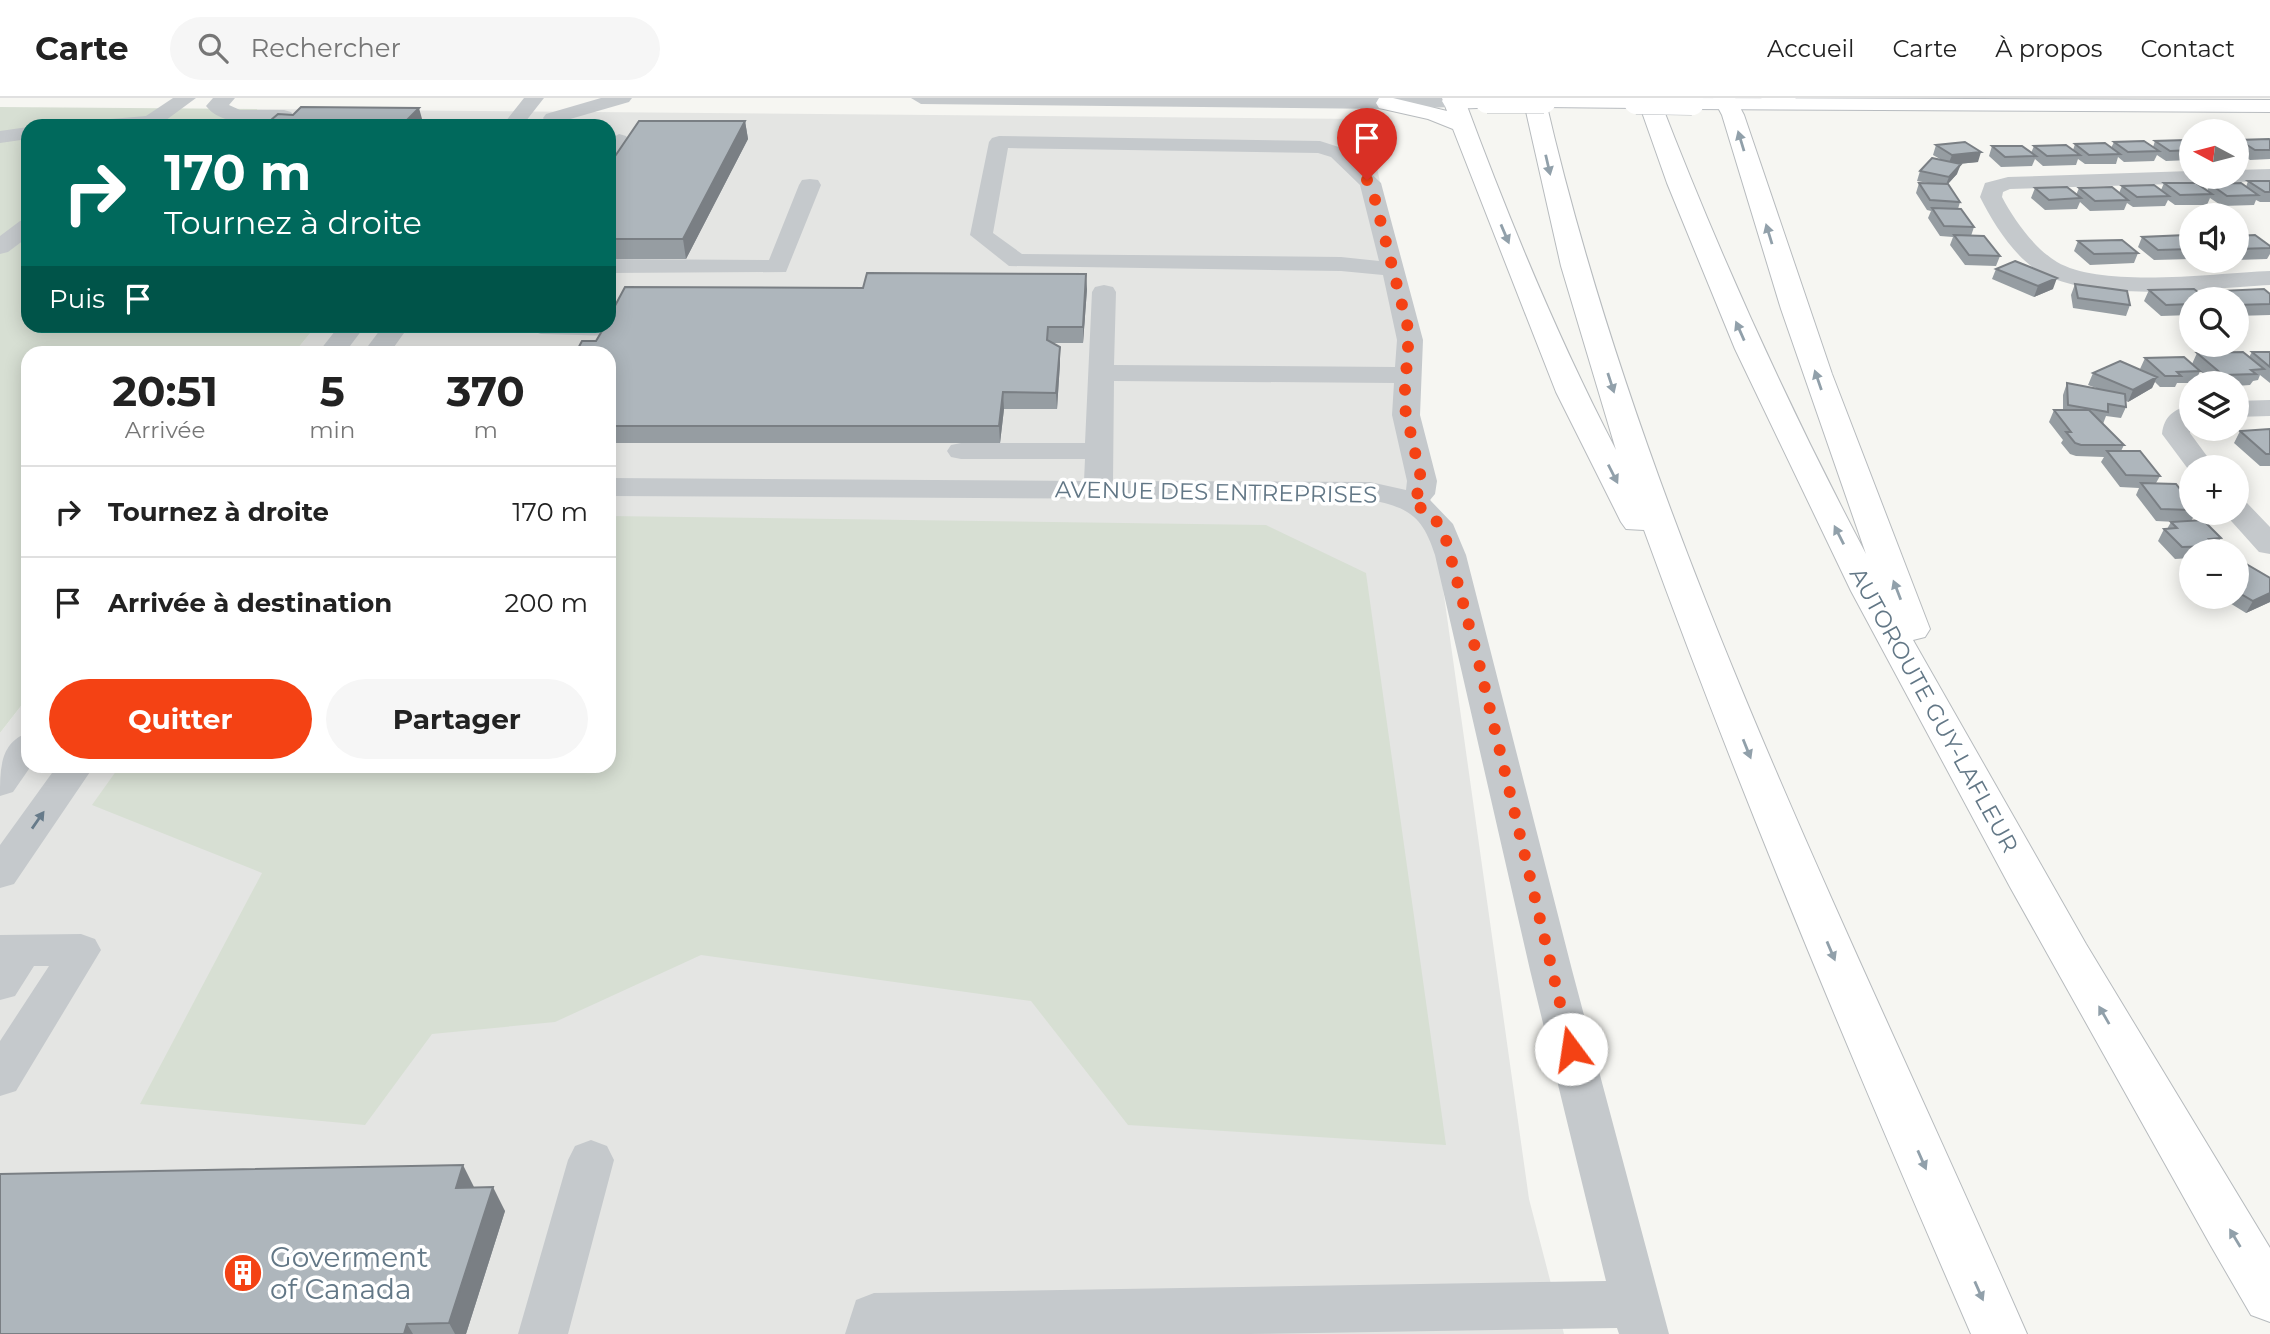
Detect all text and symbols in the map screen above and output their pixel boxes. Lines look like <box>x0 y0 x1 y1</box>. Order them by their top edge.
search box <box>170 17 660 80</box>
text: Carte <box>35 28 128 68</box>
icon: search <box>194 29 232 67</box>
text: Rechercher <box>250 32 401 64</box>
text: Accueil <box>1767 34 1854 63</box>
text: Carte <box>1892 34 1957 63</box>
text: À propos <box>1995 34 2102 63</box>
text: Contact <box>2140 34 2235 63</box>
pin <box>1337 108 1397 180</box>
icon: arrive <box>1348 119 1386 157</box>
north arrow <box>2179 119 2249 189</box>
map controls <box>2179 119 2249 609</box>
one-way arrow <box>1735 130 1745 151</box>
text: 170 m <box>164 143 311 202</box>
icon: right <box>49 147 140 238</box>
one-way arrow <box>1543 154 1554 176</box>
text: Tournez à droite <box>164 203 422 242</box>
button: sound <box>2179 203 2249 273</box>
one-way arrow <box>1500 223 1511 244</box>
one-way arrow <box>1764 223 1774 244</box>
icon: arrive <box>119 280 157 318</box>
text: Puis <box>49 283 105 315</box>
button: search <box>2179 287 2249 357</box>
one-way arrow <box>1734 320 1745 341</box>
text: 20:51 <box>112 365 218 417</box>
text: 5 <box>320 365 345 417</box>
text: 370 <box>447 365 525 417</box>
one-way arrow <box>1812 369 1823 390</box>
button: layers <box>2179 371 2249 441</box>
one-way arrow <box>1606 373 1617 394</box>
text: Arrivée <box>125 416 205 444</box>
text: min <box>309 416 355 444</box>
text: m <box>473 416 498 444</box>
button: + <box>2179 455 2249 525</box>
one-way arrow <box>1607 464 1618 484</box>
street label: AVENUE DES ENTREPRISES <box>1055 475 1377 509</box>
icon: right <box>49 493 87 531</box>
text: Tournez à droite <box>108 496 329 528</box>
text: 170 m <box>512 496 588 528</box>
one-way arrow <box>1834 525 1845 545</box>
button: − <box>2179 539 2249 609</box>
street label: AUTOROUTE GUY-LAFLEUR <box>1844 563 2024 857</box>
one-way arrow <box>1891 579 1902 600</box>
icon: arrive <box>49 584 87 622</box>
text: Arrivée à destination <box>108 587 392 619</box>
text: 200 m <box>504 587 588 619</box>
button: Quitter <box>49 679 312 759</box>
button: Partager <box>326 679 588 759</box>
one-way arrow <box>1742 739 1753 760</box>
one-way arrow <box>31 811 45 829</box>
one-way arrow <box>1825 941 1836 962</box>
one-way arrow <box>2098 1005 2110 1024</box>
position arrow <box>1534 1012 1608 1086</box>
one-way arrow <box>1916 1150 1928 1170</box>
one-way arrow <box>2229 1229 2241 1248</box>
place label: Goverment of Canada <box>270 1240 428 1306</box>
building icon: Goverment of Canada <box>222 1252 264 1294</box>
one-way arrow <box>1974 1280 1985 1301</box>

